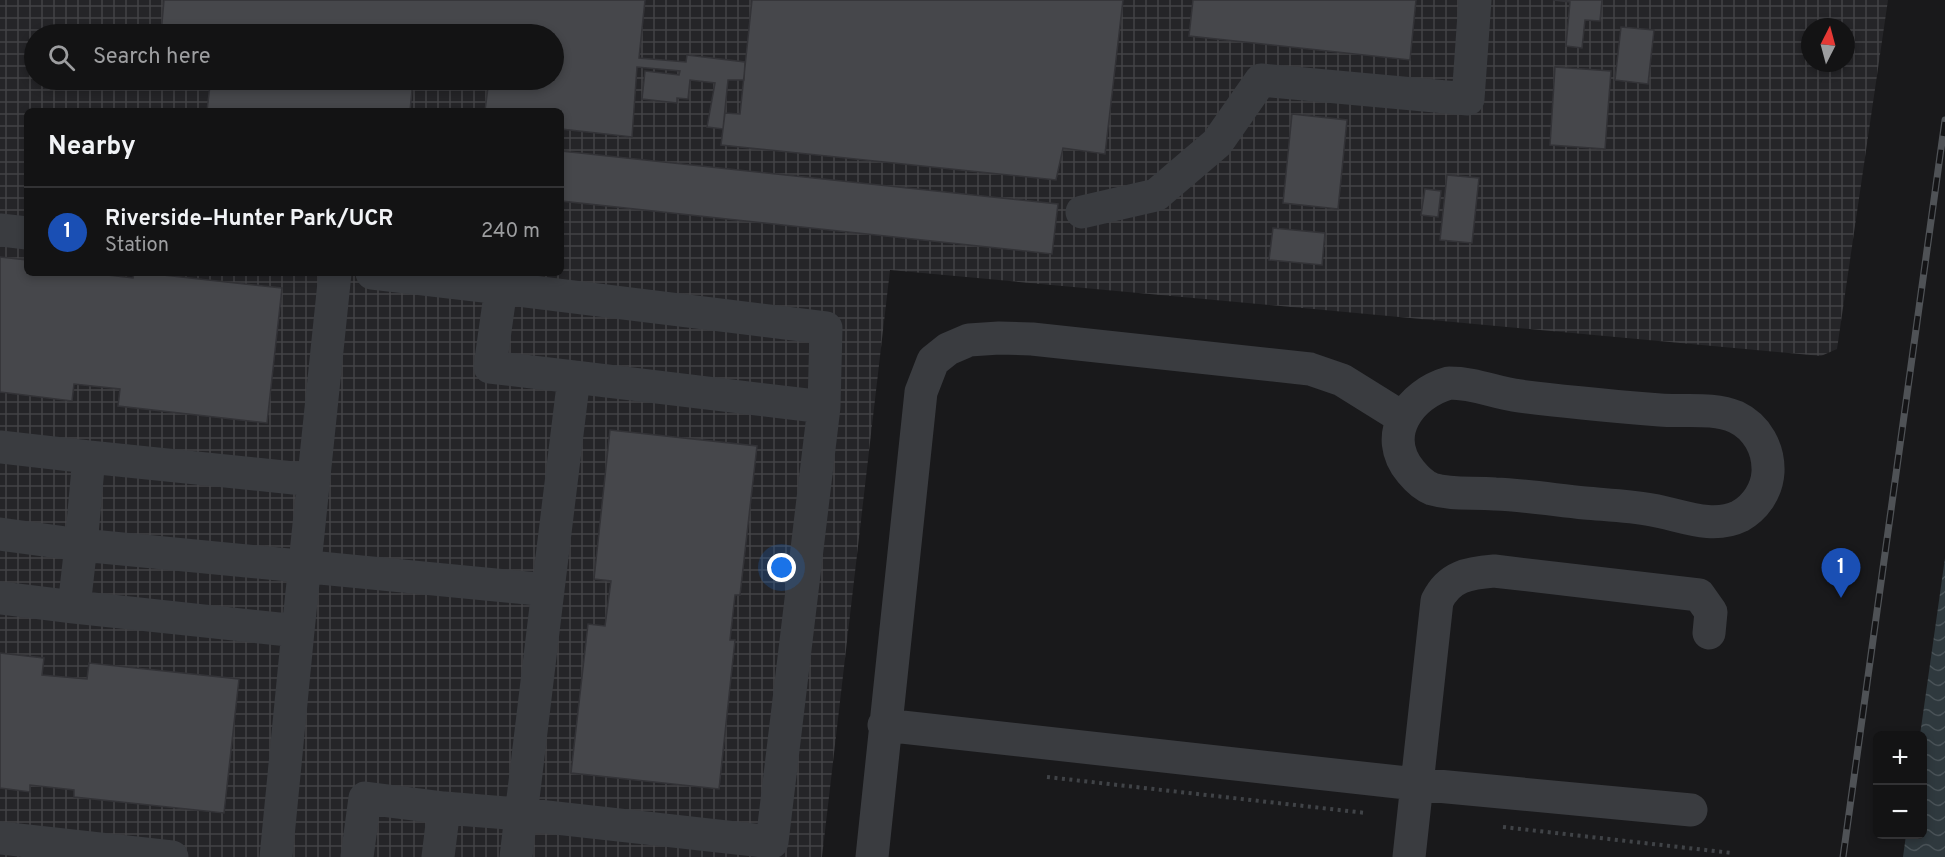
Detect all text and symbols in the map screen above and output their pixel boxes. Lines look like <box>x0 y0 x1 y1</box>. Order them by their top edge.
north arrow <box>1801 18 1855 72</box>
search box <box>24 24 564 90</box>
icon: search <box>45 41 78 74</box>
text: Search here <box>93 44 211 71</box>
text: Nearby <box>48 131 136 164</box>
text: Riverside–Hunter Park/UCR <box>105 206 393 233</box>
text: 1 <box>64 219 72 245</box>
text: 240 m <box>481 219 540 245</box>
text: Station <box>105 233 169 259</box>
pin: 1 <box>1822 548 1860 598</box>
your location <box>767 553 796 582</box>
map controls <box>1873 731 1927 839</box>
button: + <box>1873 731 1927 785</box>
button: − <box>1873 785 1927 839</box>

